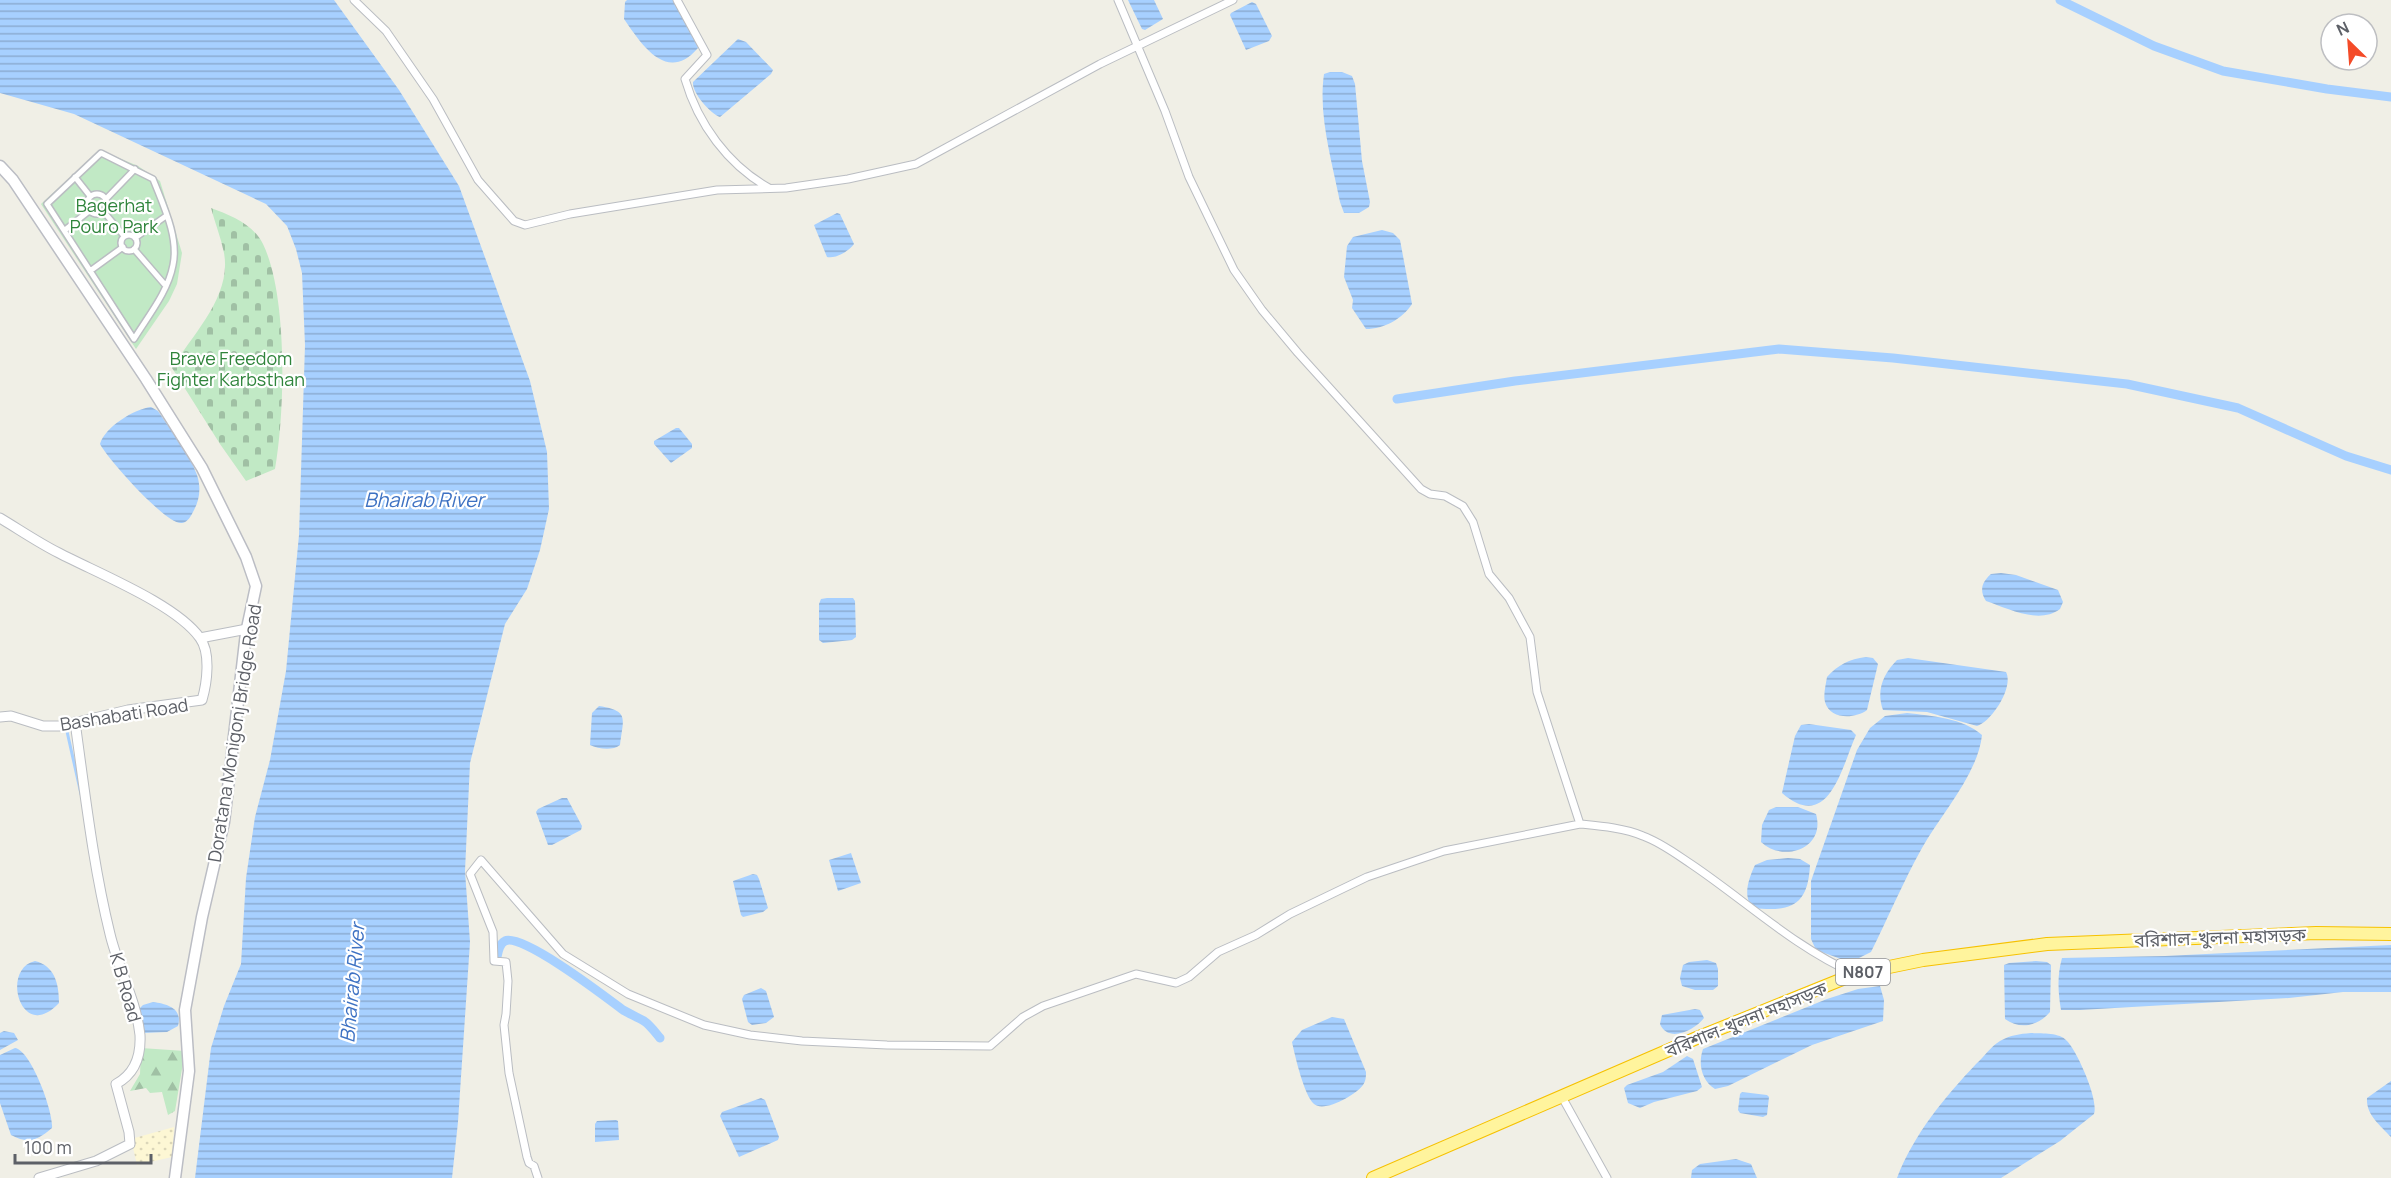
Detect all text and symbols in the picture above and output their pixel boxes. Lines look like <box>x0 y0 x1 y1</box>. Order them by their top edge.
north arrow <box>2319 12 2379 72</box>
text: N <box>2333 16 2353 41</box>
park label: Bagerhat Pouro Park <box>70 193 159 238</box>
park label: Brave Freedom Fighter Karbsthan <box>157 346 305 391</box>
water label: Bhairab River <box>364 486 487 513</box>
street label: Doratana Monigonj Bridge Road <box>202 602 266 864</box>
street label: Bashabati Road <box>58 692 190 736</box>
water label: Bhairab River <box>333 919 371 1044</box>
street label: বরিশাল-খুলনা মহাসড়ক <box>2133 922 2307 952</box>
street label: K B Road <box>105 949 147 1025</box>
road number: N807 <box>1836 959 1890 985</box>
street label: বরিশাল-খুলনা মহাসড়ক <box>1661 975 1831 1063</box>
scale bar <box>15 1127 152 1165</box>
text: 100 m <box>24 1135 72 1159</box>

